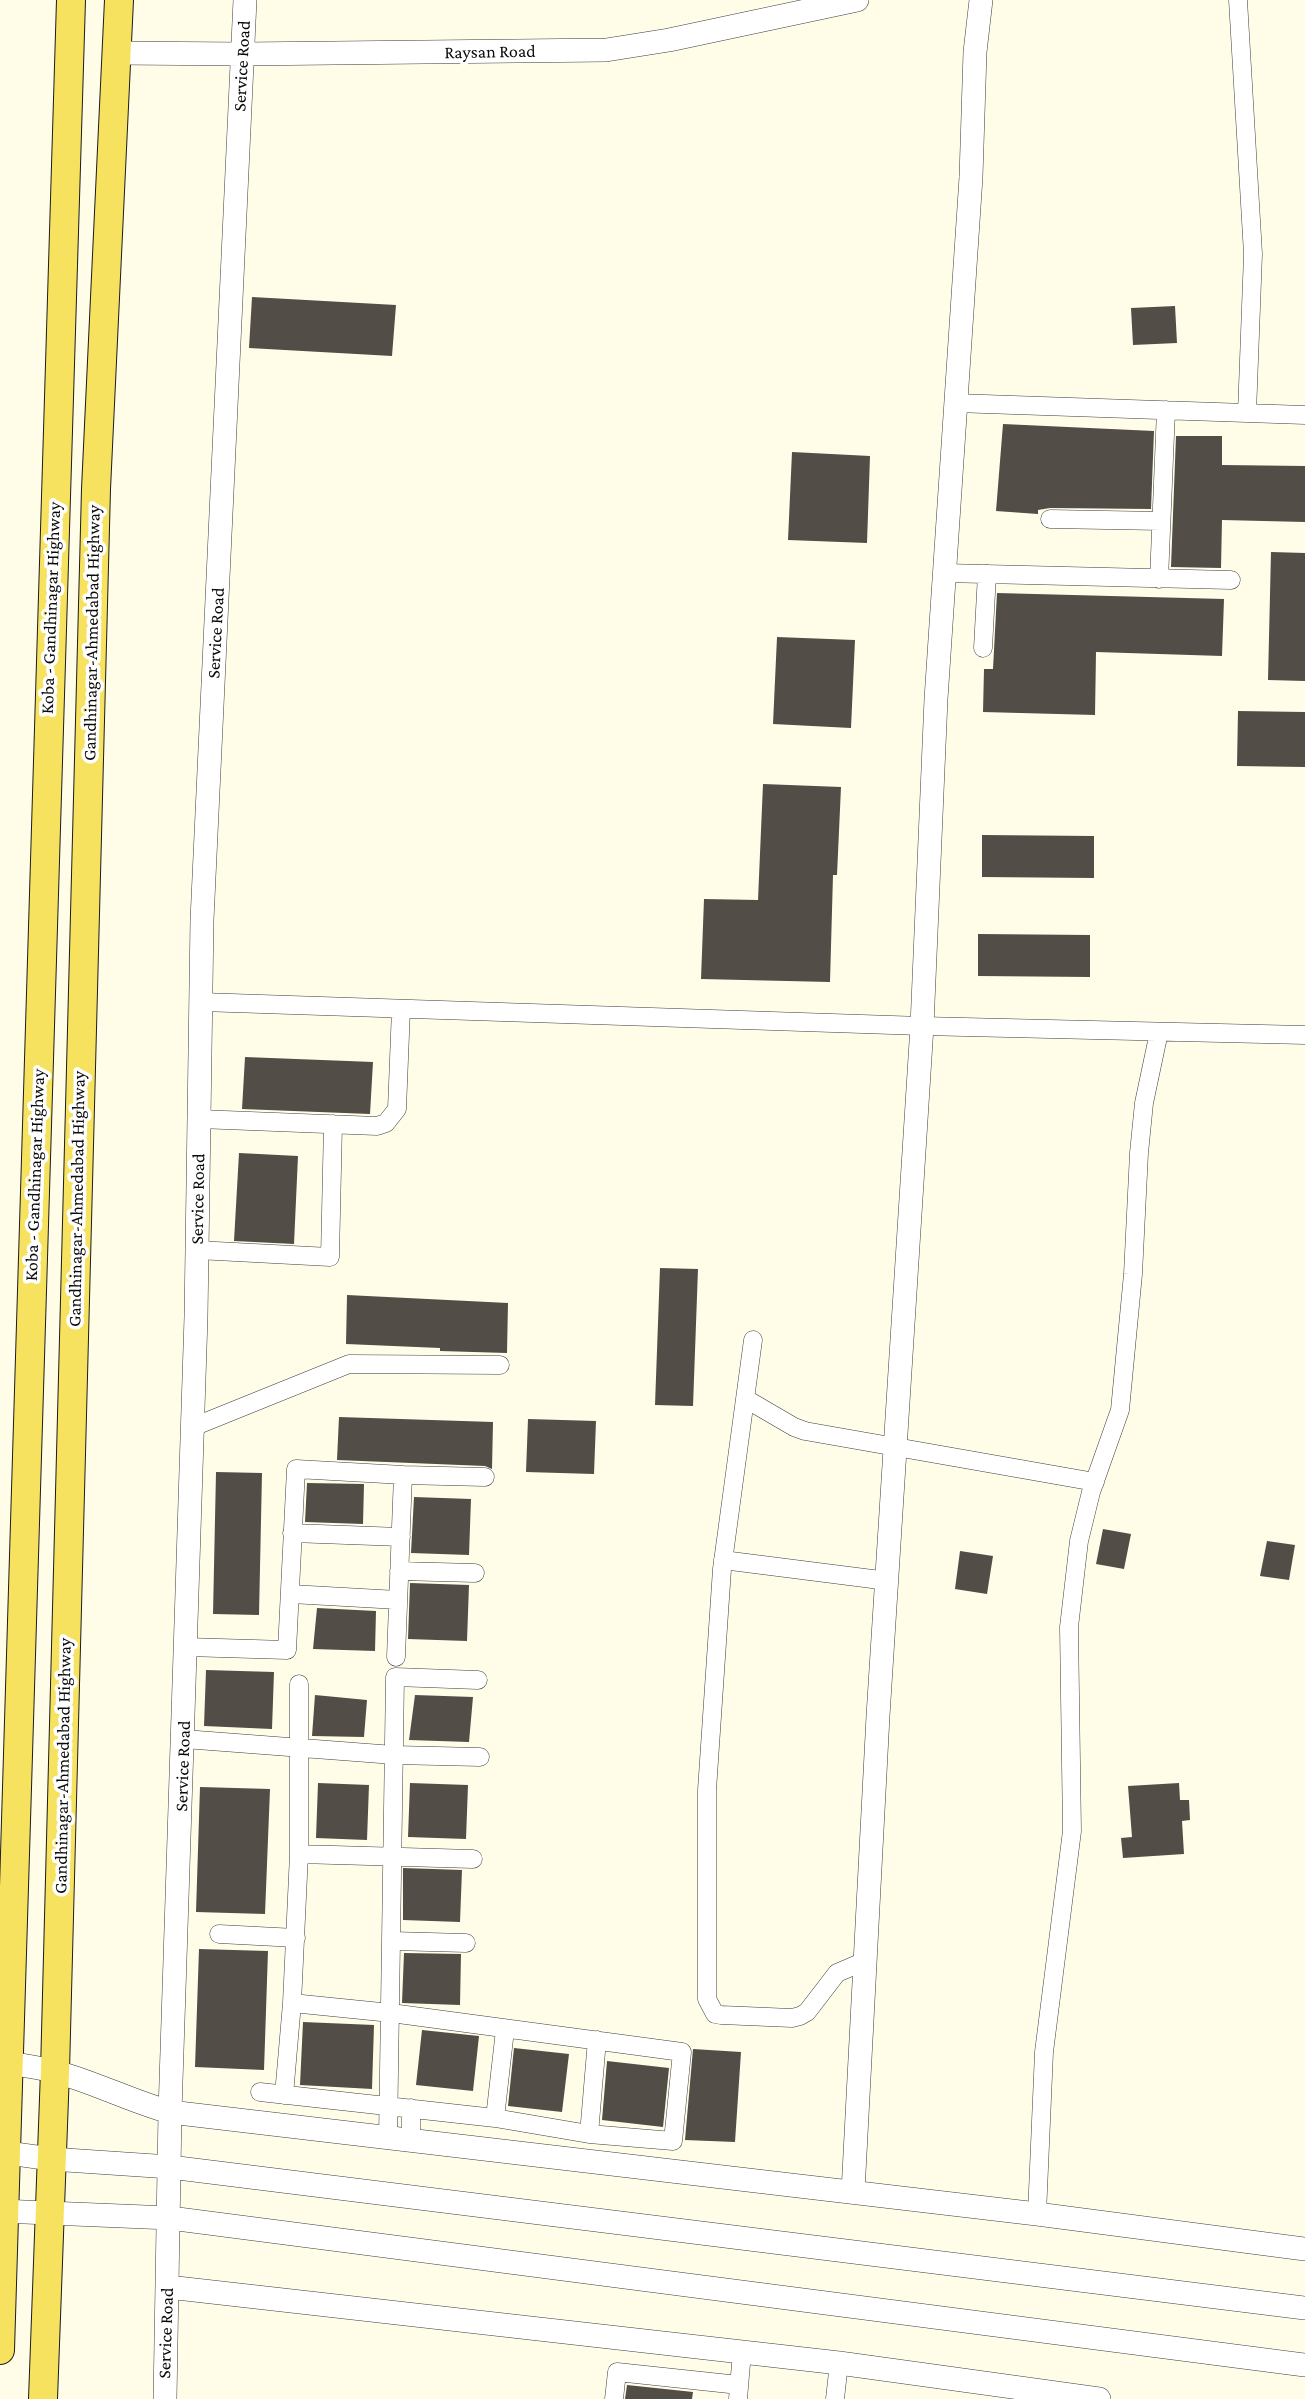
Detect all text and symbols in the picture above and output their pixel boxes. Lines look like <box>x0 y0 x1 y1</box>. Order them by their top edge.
street label: Service Road <box>229 20 255 112</box>
street label: Raysan Road <box>444 40 536 64</box>
street label: Koba - Gandhinagar Highway <box>37 501 65 715</box>
street label: Gandhinagar-Ahmedabad Highway <box>79 505 105 761</box>
street label: Service Road <box>203 587 229 679</box>
street label: Koba - Gandhinagar Highway <box>21 1068 49 1282</box>
street label: Gandhinagar-Ahmedabad Highway <box>64 1071 90 1327</box>
street label: Service Road <box>186 1153 210 1245</box>
street label: Gandhinagar-Ahmedabad Highway <box>50 1638 76 1894</box>
street label: Service Road <box>171 1720 195 1812</box>
street label: Service Road <box>154 2287 178 2379</box>

